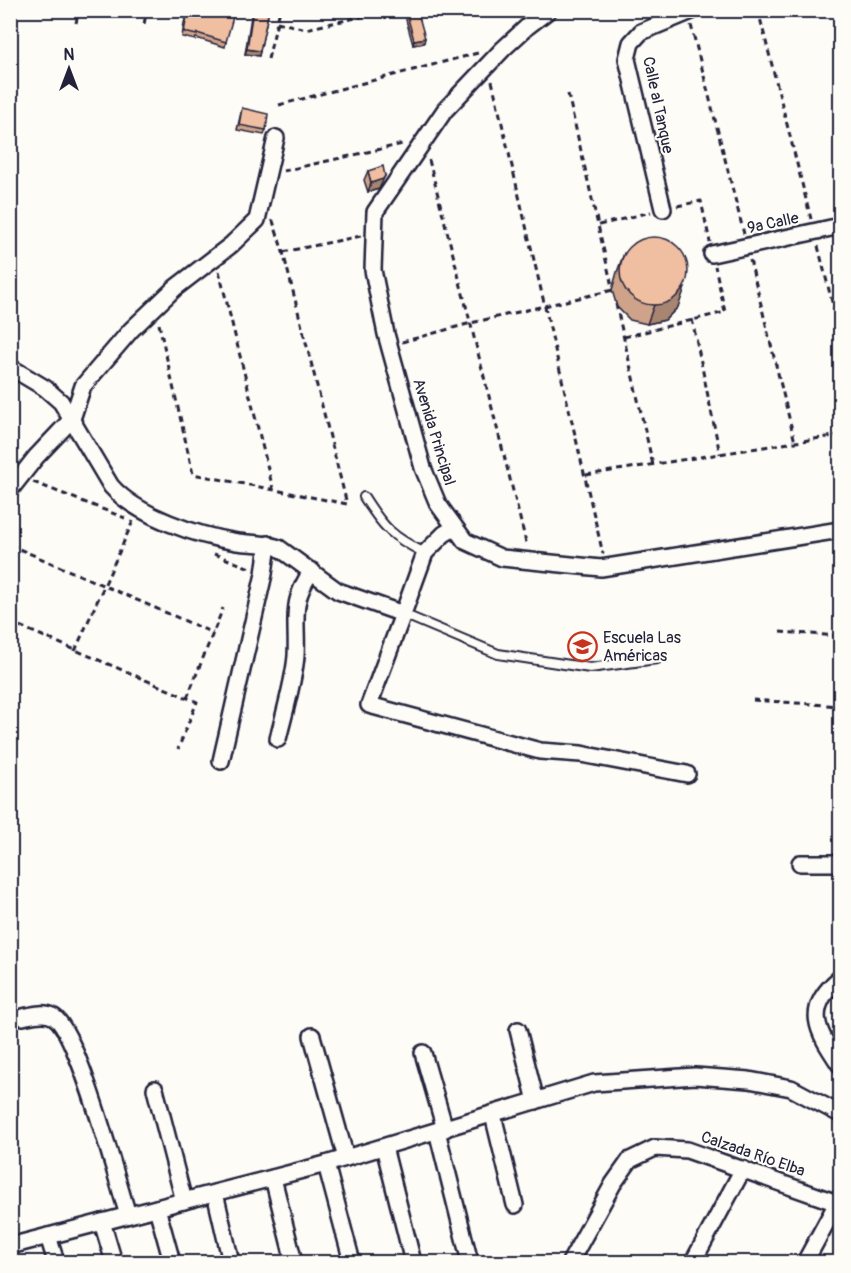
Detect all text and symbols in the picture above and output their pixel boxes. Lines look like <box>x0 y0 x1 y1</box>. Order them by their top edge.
north arrow <box>39 39 99 99</box>
text: N <box>64 45 75 65</box>
street label: Calle al Tanque <box>638 55 678 155</box>
street label: 9a Calle <box>746 208 801 238</box>
street label: Avenida Principal <box>408 376 460 488</box>
place label: Escuela Las Américas <box>603 628 681 666</box>
school or university icon: Escuela Las Américas <box>566 631 598 663</box>
street label: Calzada Río Elba <box>698 1127 808 1181</box>

